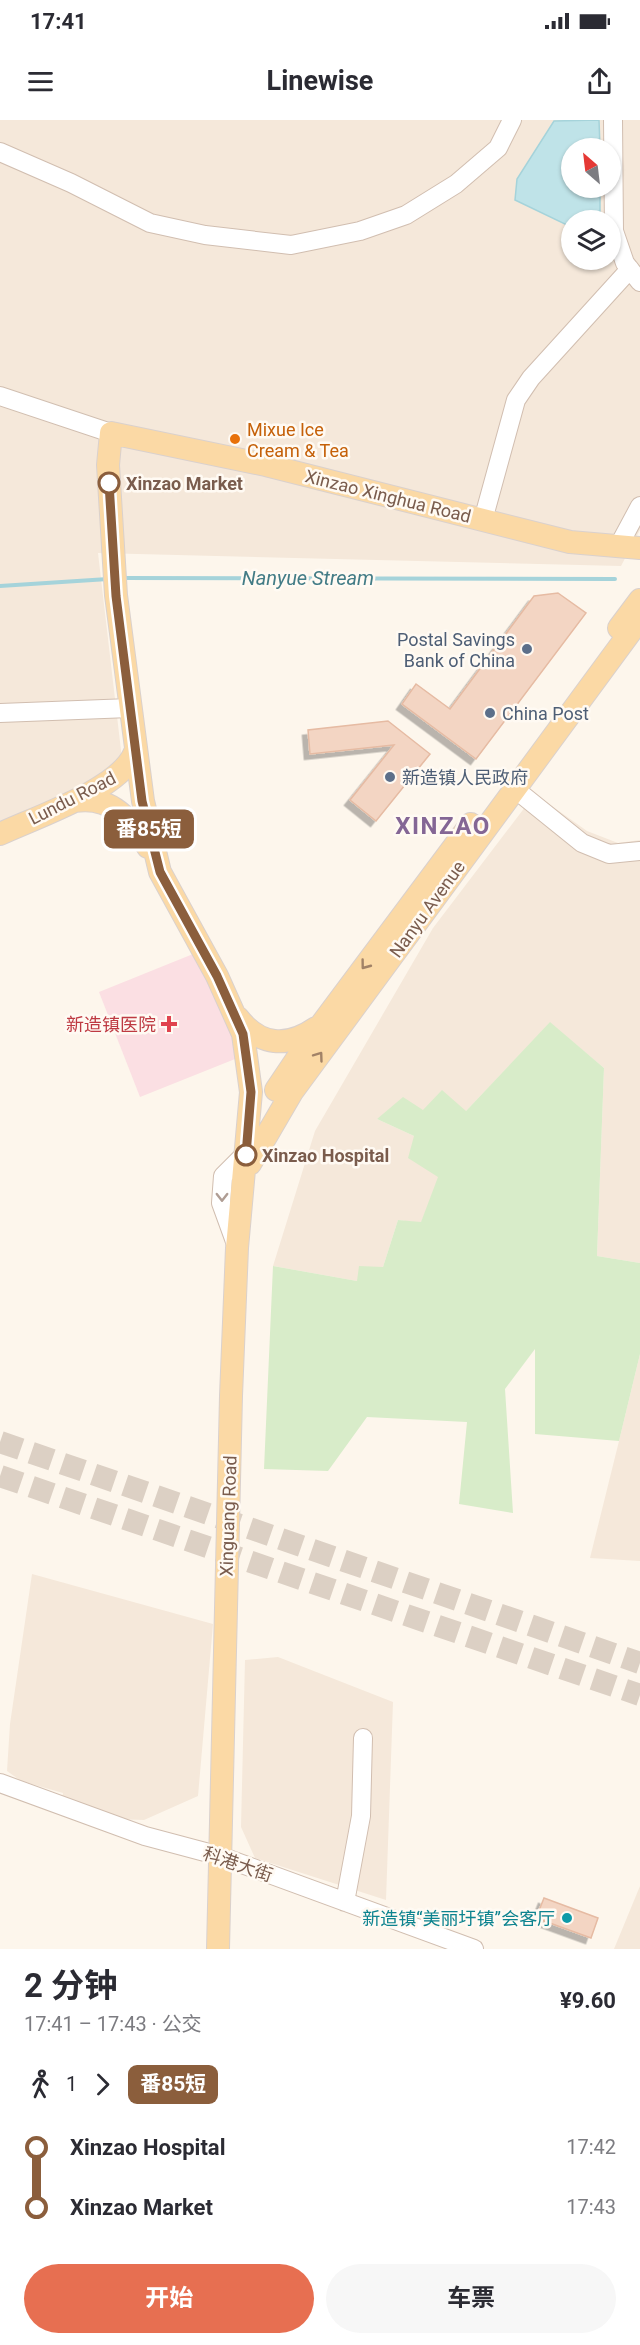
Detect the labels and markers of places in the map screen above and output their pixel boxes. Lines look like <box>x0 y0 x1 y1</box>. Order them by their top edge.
place label: Mixue Ice Cream & Tea <box>247 419 349 461</box>
marker: Mixue Ice Cream & Tea <box>228 432 242 446</box>
marker: Xinzao Market <box>98 472 120 494</box>
place label: Xinzao Market <box>126 473 243 494</box>
place label: Postal Savings Bank of China <box>397 629 515 671</box>
marker: Postal Savings Bank of China <box>520 642 534 656</box>
place label: China Post <box>502 703 589 724</box>
marker: China Post <box>483 706 497 720</box>
place label: 新造镇人民政府 <box>402 767 528 788</box>
marker: 新造镇人民政府 <box>383 770 397 784</box>
place label: 新造镇医院 <box>66 1014 156 1035</box>
marker: 新造镇医院 <box>160 1015 178 1033</box>
marker: Xinzao Hospital <box>235 1144 257 1166</box>
place label: Xinzao Hospital <box>262 1145 389 1166</box>
place label: 新造镇“美丽圩镇”会客厅 <box>362 1908 555 1929</box>
marker: 新造镇“美丽圩镇”会客厅 <box>560 1911 574 1925</box>

